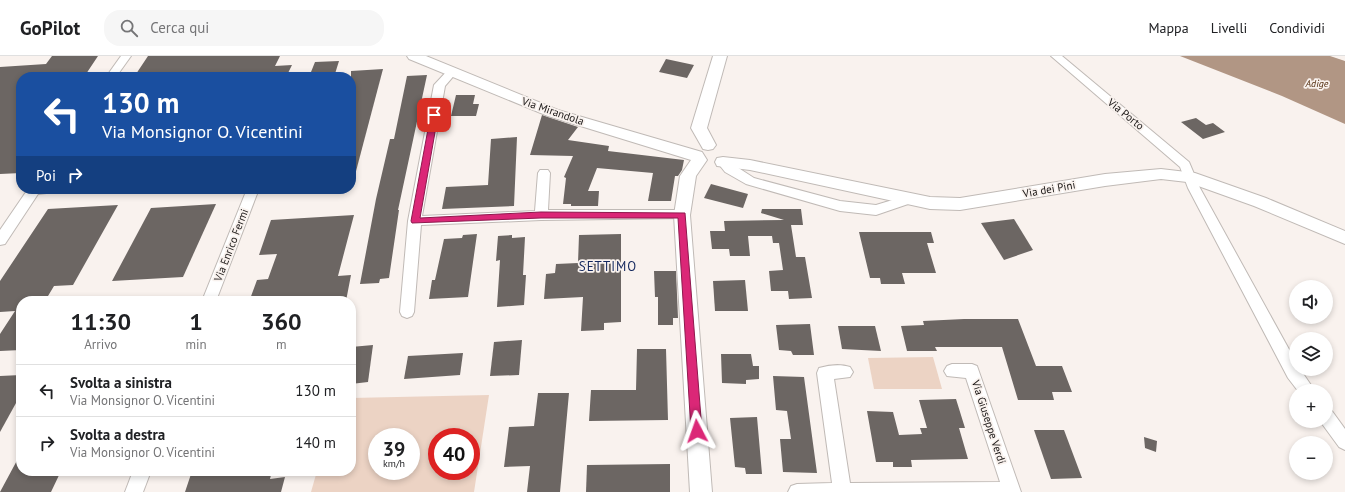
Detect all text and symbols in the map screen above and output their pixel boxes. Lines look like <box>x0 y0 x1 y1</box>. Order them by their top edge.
search box <box>104 10 384 46</box>
text: GoPilot <box>20 16 80 40</box>
icon: search <box>118 17 140 39</box>
text: Cerca qui <box>150 18 209 37</box>
text: Mappa <box>1149 19 1189 37</box>
text: Livelli <box>1211 19 1247 37</box>
text: Condividi <box>1269 19 1325 37</box>
water label: Adige <box>1305 77 1329 90</box>
text: 130 m <box>102 84 179 121</box>
icon: left <box>36 88 88 140</box>
street label: Via Mirandola <box>519 93 586 128</box>
street label: Via Porto <box>1104 94 1147 133</box>
pin <box>417 98 451 132</box>
icon: arrive <box>423 104 445 126</box>
text: Via Monsignor O. Vicentini <box>102 120 303 143</box>
icon: right <box>64 164 86 186</box>
text: Poi <box>36 166 56 185</box>
street label: Via dei Pini <box>1021 177 1076 201</box>
street label: Via Enrico Fermi <box>210 207 251 284</box>
district label: SETTIMO <box>579 258 637 275</box>
map controls <box>1289 280 1333 480</box>
button: sound <box>1289 280 1333 324</box>
text: 11:30 <box>70 306 131 337</box>
text: 1 <box>189 306 203 337</box>
text: 360 <box>261 306 302 337</box>
button: layers <box>1289 332 1333 376</box>
text: Arrivo <box>84 336 117 353</box>
text: min <box>185 336 207 353</box>
text: m <box>276 336 287 353</box>
text: Svolta a sinistra <box>70 373 172 392</box>
street label: Via Giuseppe Verdi <box>969 377 1009 466</box>
icon: left <box>36 380 58 402</box>
text: 130 m <box>295 381 336 400</box>
button: + <box>1289 384 1333 428</box>
text: Via Monsignor O. Vicentini <box>70 392 215 409</box>
position arrow <box>676 410 718 452</box>
text: Svolta a destra <box>70 425 165 444</box>
speed limit sign: 40 <box>428 428 480 480</box>
icon: right <box>36 432 58 454</box>
text: 140 m <box>295 433 336 452</box>
text: 39 <box>383 436 405 462</box>
button: − <box>1289 436 1333 480</box>
text: Via Monsignor O. Vicentini <box>70 444 215 461</box>
text: km/h <box>383 457 405 470</box>

